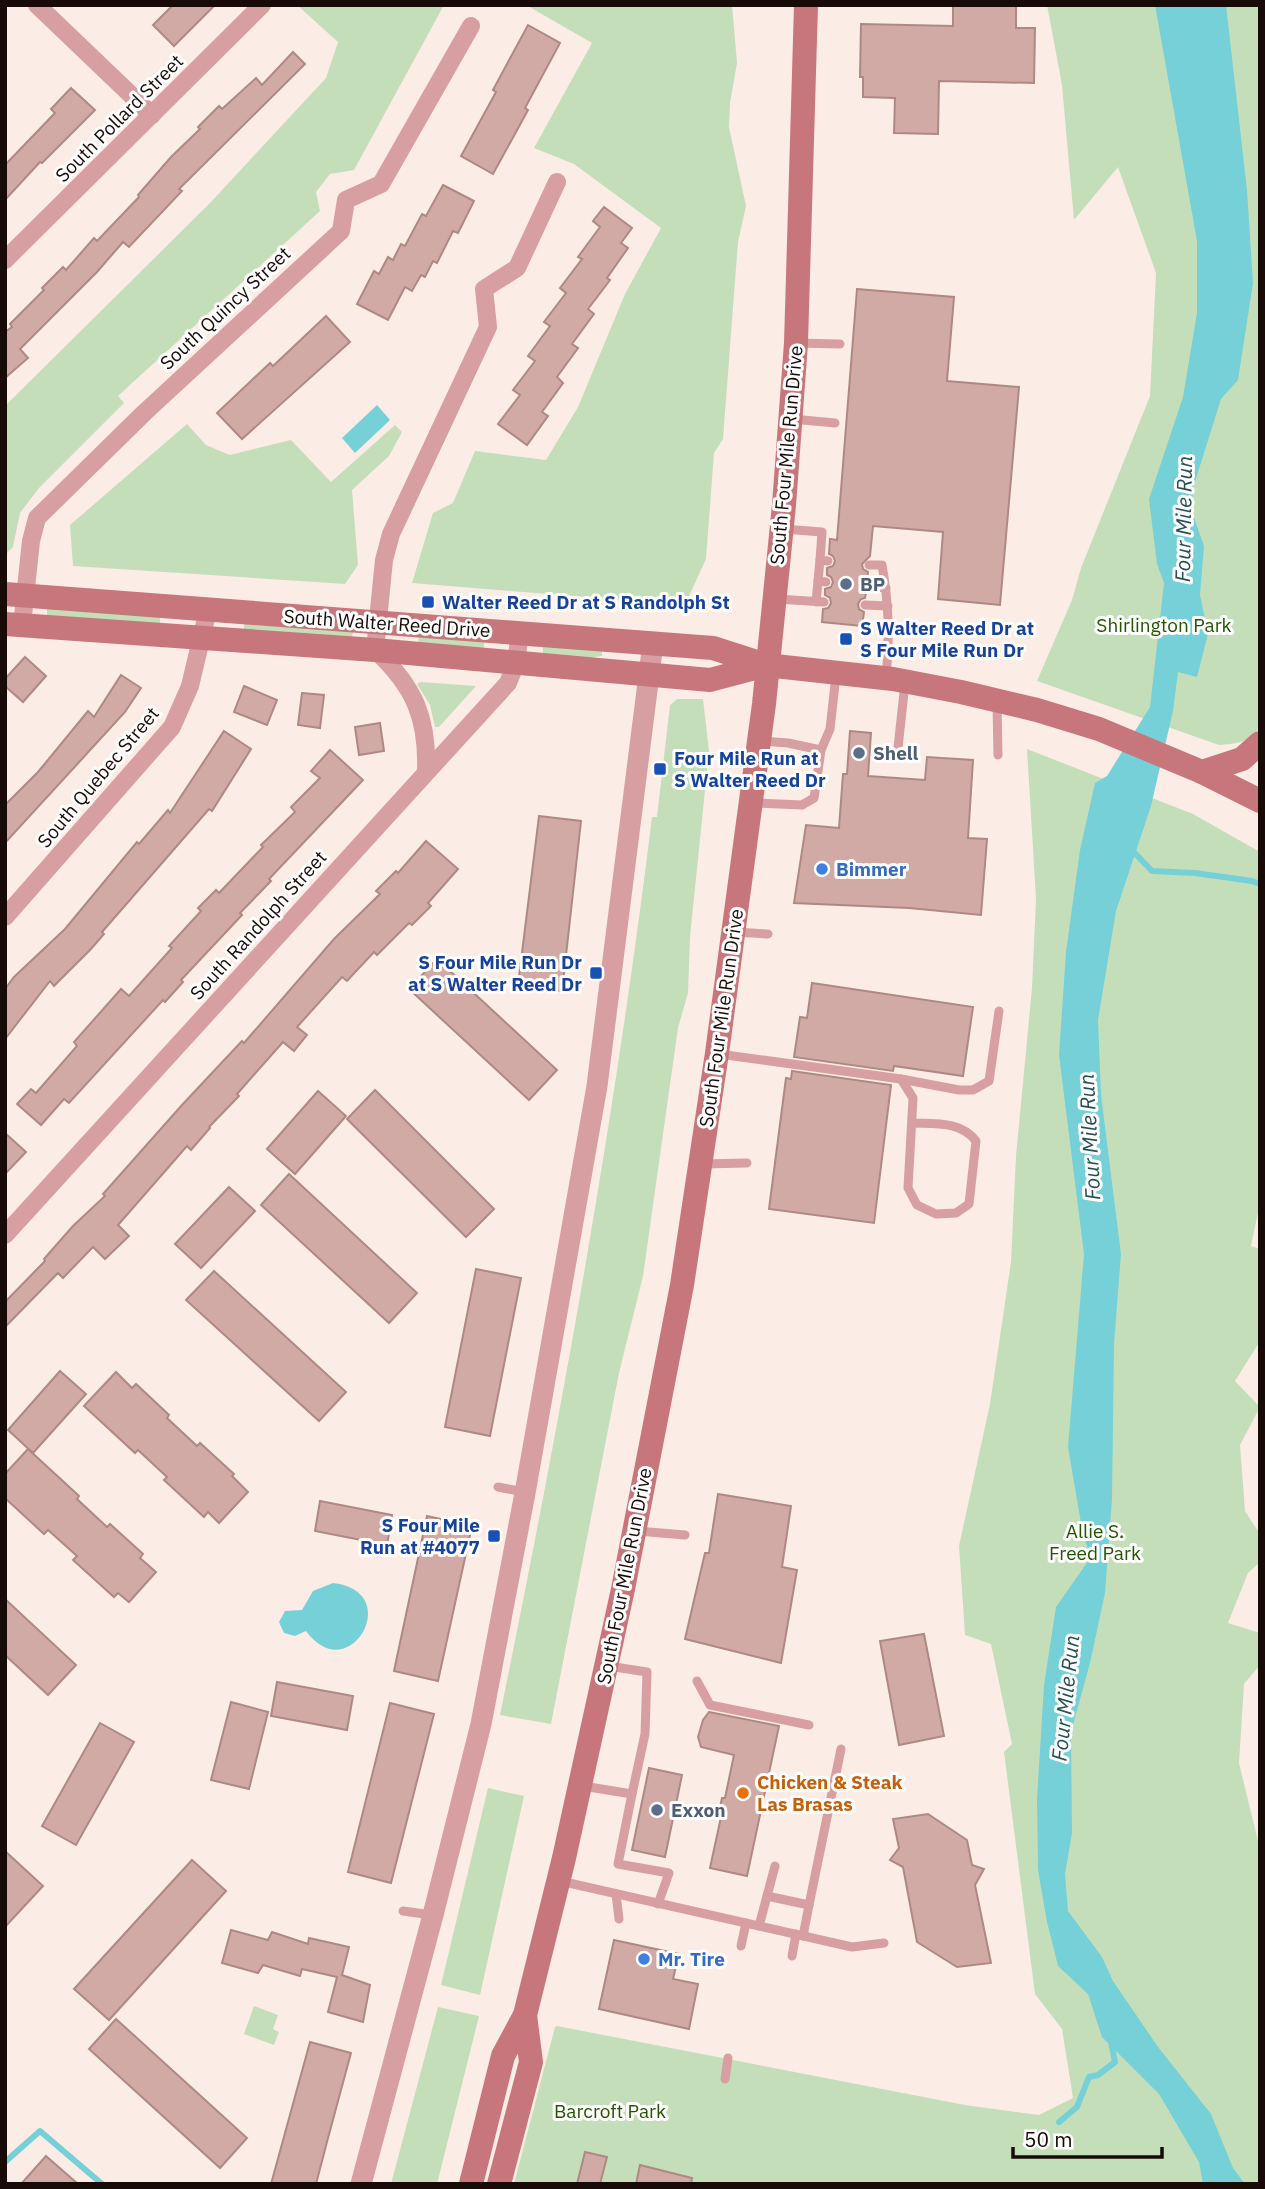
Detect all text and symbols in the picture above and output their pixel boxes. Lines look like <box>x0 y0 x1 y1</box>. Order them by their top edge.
street label: South Pollard Street <box>50 49 188 187</box>
street label: South Quincy Street <box>155 241 295 375</box>
street label: South Four Mile Run Drive <box>764 344 808 566</box>
water label: Four Mile Run <box>1168 456 1198 582</box>
place label: BP <box>860 572 885 596</box>
marker: BP <box>838 576 854 592</box>
place label: Walter Reed Dr at S Randolph St <box>442 590 730 614</box>
marker: Walter Reed Dr at S Randolph St <box>420 594 436 610</box>
street label: South Walter Reed Drive <box>283 604 491 642</box>
park label: Shirlington Park <box>1096 613 1232 637</box>
place label: S Walter Reed Dr at S Four Mile Run Dr <box>860 616 1034 662</box>
marker: S Walter Reed Dr at S Four Mile Run Dr <box>838 631 854 647</box>
street label: South Quebec Street <box>32 702 164 852</box>
place label: Shell <box>873 741 918 765</box>
marker: Shell <box>851 745 867 761</box>
place label: Four Mile Run at S Walter Reed Dr <box>674 746 826 792</box>
marker: Four Mile Run at S Walter Reed Dr <box>652 761 668 777</box>
street label: South Randolph Street <box>185 845 331 1005</box>
place label: Bimmer <box>836 857 907 881</box>
marker: Bimmer <box>814 861 830 877</box>
street label: South Four Mile Run Drive <box>694 907 748 1129</box>
place label: S Four Mile Run Dr at S Walter Reed Dr <box>408 950 582 996</box>
marker: S Four Mile Run Dr at S Walter Reed Dr <box>588 965 604 981</box>
water label: Four Mile Run <box>1072 1073 1106 1201</box>
street label: South Four Mile Run Drive <box>591 1466 657 1686</box>
place label: S Four Mile Run at #4077 <box>360 1513 480 1559</box>
park label: Allie S. Freed Park <box>1049 1519 1141 1565</box>
marker: S Four Mile Run at #4077 <box>486 1528 502 1544</box>
water label: Four Mile Run <box>1044 1634 1086 1762</box>
place label: Chicken & Steak Las Brasas <box>757 1770 903 1816</box>
marker: Chicken & Steak Las Brasas <box>735 1785 751 1801</box>
place label: Exxon <box>671 1798 726 1822</box>
marker: Exxon <box>649 1802 665 1818</box>
place label: Mr. Tire <box>658 1947 725 1971</box>
marker: Mr. Tire <box>636 1951 652 1967</box>
park label: Barcroft Park <box>554 2099 666 2123</box>
scale bar <box>1013 2116 1162 2160</box>
text: 50 m <box>1024 2125 1073 2153</box>

